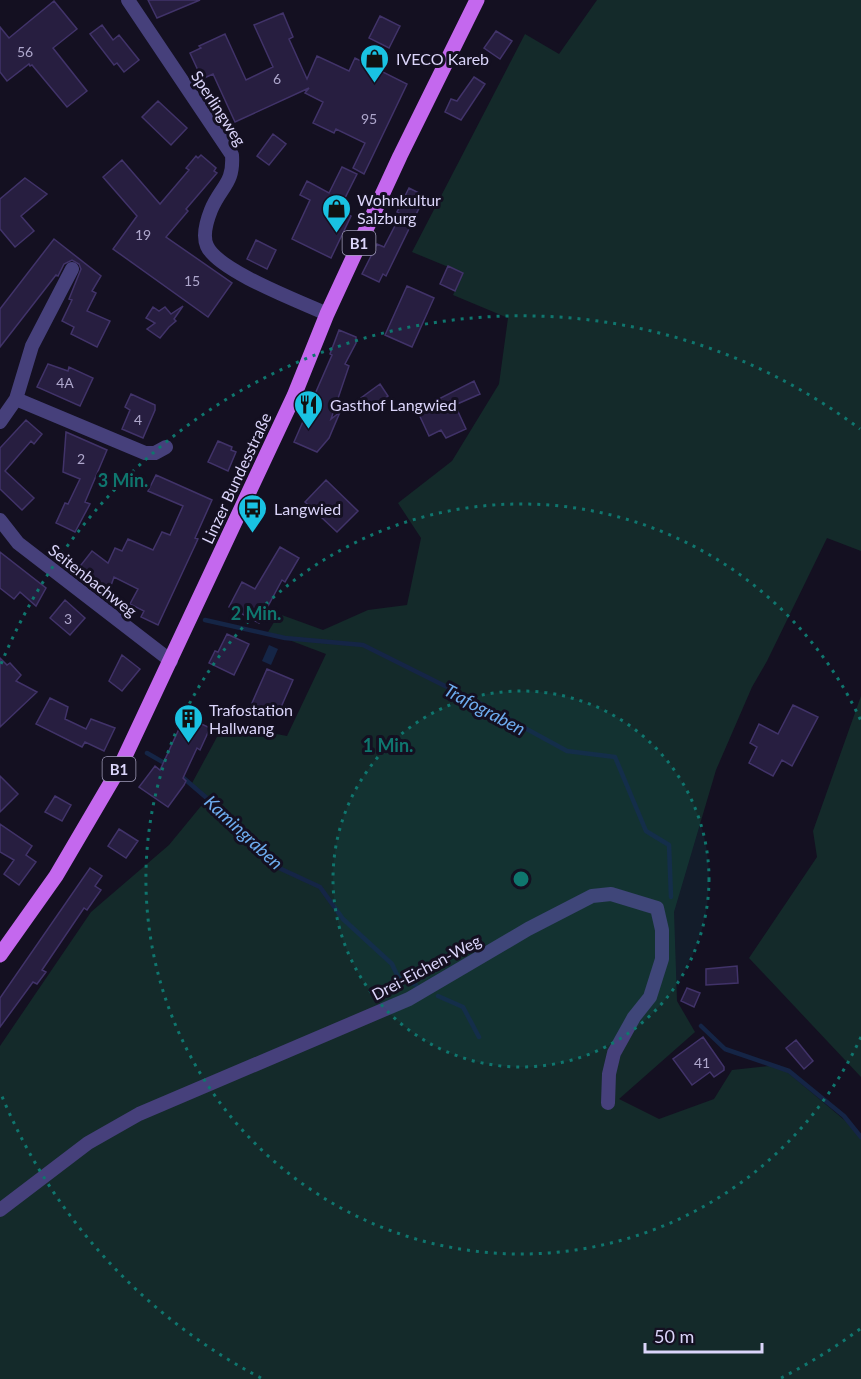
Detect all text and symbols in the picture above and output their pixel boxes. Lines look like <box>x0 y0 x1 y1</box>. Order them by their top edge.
shop icon: IVECO Kareb <box>359 42 391 84</box>
house number: 56 <box>17 43 33 60</box>
place label: IVECO Kareb <box>396 49 489 68</box>
street label: Sperlingweg <box>188 67 250 149</box>
house number: 6 <box>273 70 281 87</box>
house number: 95 <box>361 110 377 127</box>
place label: Wohnkultur Salzburg <box>357 190 441 227</box>
shop icon: Wohnkultur Salzburg <box>320 192 352 234</box>
house number: 19 <box>135 226 151 243</box>
road number: B1 <box>342 231 376 255</box>
house number: 15 <box>184 272 200 289</box>
house number: 4A <box>56 374 74 391</box>
restaurant icon: Gasthof Langwied <box>293 388 325 430</box>
place label: Gasthof Langwied <box>330 395 457 414</box>
street label: Linzer Bundesstraße <box>197 409 275 547</box>
house number: 4 <box>134 411 142 428</box>
house number: 2 <box>77 450 85 467</box>
text: 3 Min. <box>98 469 148 491</box>
bus stop icon: Langwied <box>237 492 269 534</box>
place label: Langwied <box>274 499 341 518</box>
street label: Seitenbachweg <box>45 540 141 620</box>
text: 2 Min. <box>231 602 281 624</box>
house number: 3 <box>64 610 72 627</box>
water label: Trafograben <box>441 678 529 740</box>
place label: Trafostation Hallwang <box>209 700 293 737</box>
building icon: Trafostation Hallwang <box>172 702 204 744</box>
text: 1 Min. <box>363 734 413 756</box>
road number: B1 <box>102 757 136 781</box>
water label: Kamingraben <box>200 790 288 874</box>
centre of rings <box>511 869 531 889</box>
street label: Drei-Eichen-Weg <box>368 930 484 1004</box>
house number: 41 <box>694 1054 710 1071</box>
scale bar <box>645 1316 762 1354</box>
text: 50 m <box>654 1325 694 1347</box>

